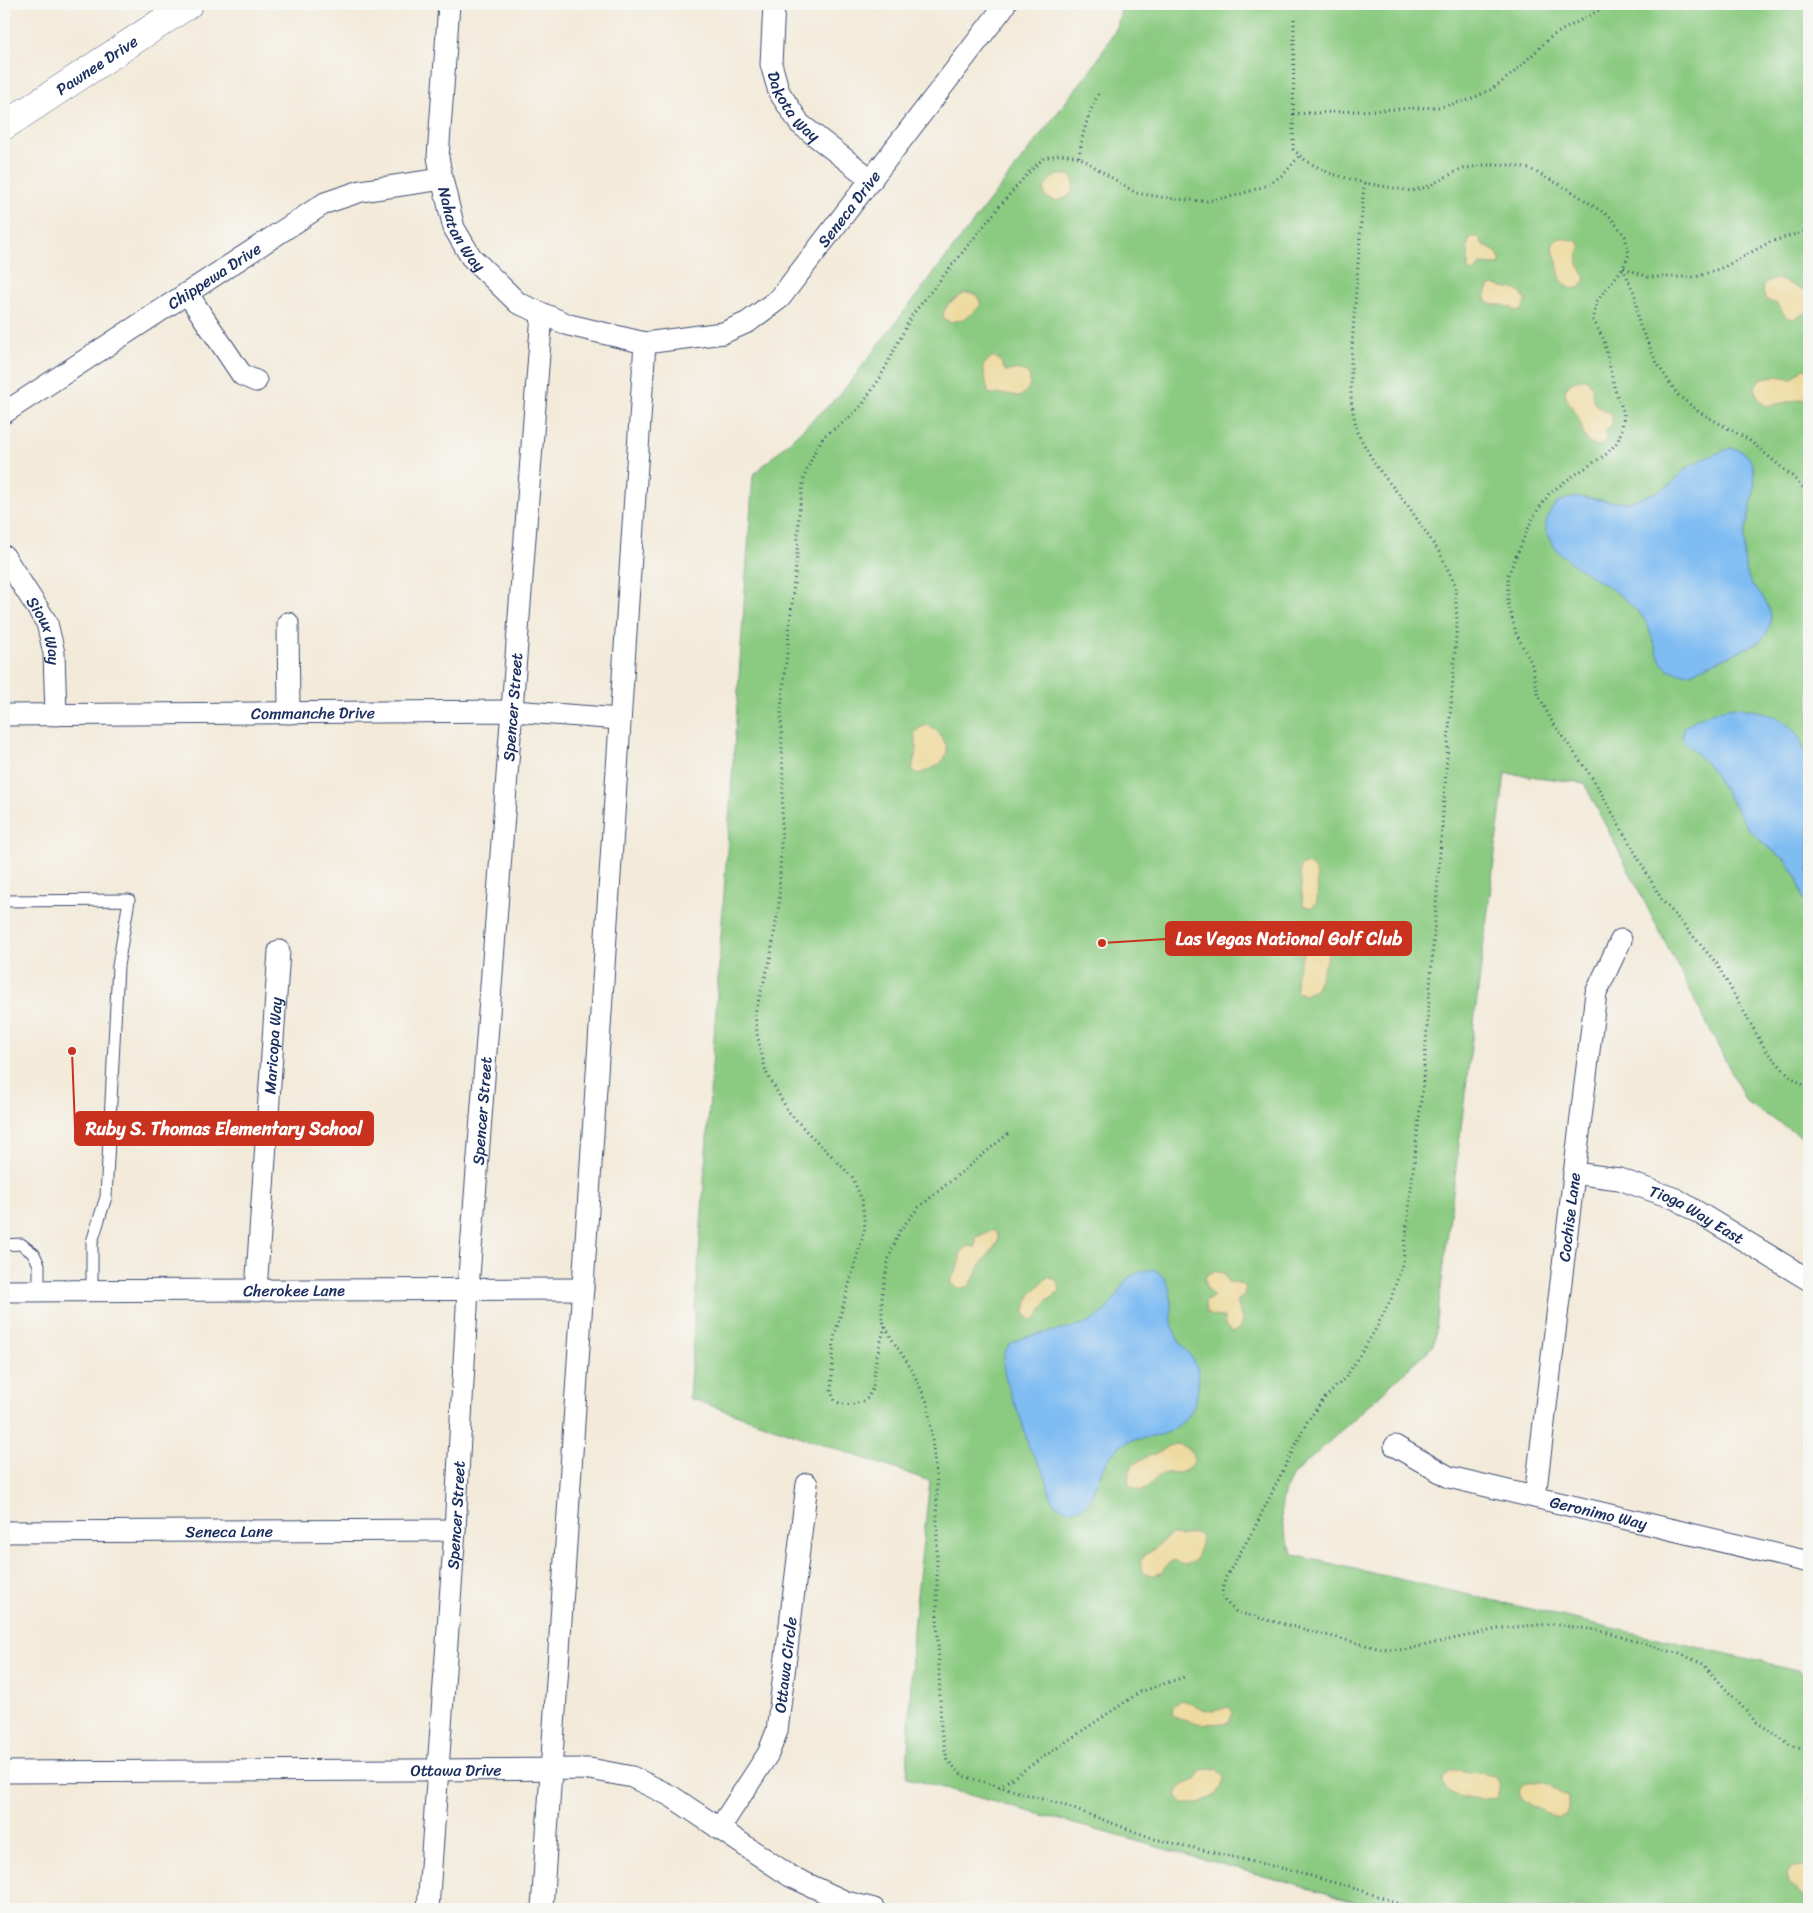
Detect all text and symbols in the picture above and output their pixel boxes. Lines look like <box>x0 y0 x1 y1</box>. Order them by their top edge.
street label: Pawnee Drive <box>50 27 144 103</box>
street label: Dakota Way <box>759 68 827 150</box>
street label: Seneca Drive <box>809 163 888 254</box>
street label: Nahatan Way <box>430 183 493 279</box>
street label: Chippewa Drive <box>161 234 267 317</box>
street label: Sioux Way <box>19 590 69 666</box>
street label: Spencer Street <box>494 652 531 762</box>
street label: Commanche Drive <box>251 698 375 728</box>
callout: Las Vegas National Golf Club <box>1166 922 1411 955</box>
text: Las Vegas National Golf Club <box>1176 923 1402 955</box>
street label: Maricopa Way <box>255 995 290 1095</box>
street label: Spencer Street <box>463 1055 500 1166</box>
callout: Ruby S. Thomas Elementary School <box>75 1112 373 1145</box>
text: Ruby S. Thomas Elementary School <box>85 1113 363 1145</box>
street label: Cochise Lane <box>1549 1171 1589 1263</box>
street label: Tioga Way East <box>1645 1176 1750 1252</box>
street label: Cherokee Lane <box>243 1275 345 1305</box>
street label: Spencer Street <box>438 1460 473 1570</box>
street label: Geronimo Way <box>1547 1487 1651 1538</box>
street label: Seneca Lane <box>185 1516 273 1546</box>
street label: Ottawa Circle <box>765 1615 805 1715</box>
street label: Ottawa Drive <box>410 1755 502 1784</box>

